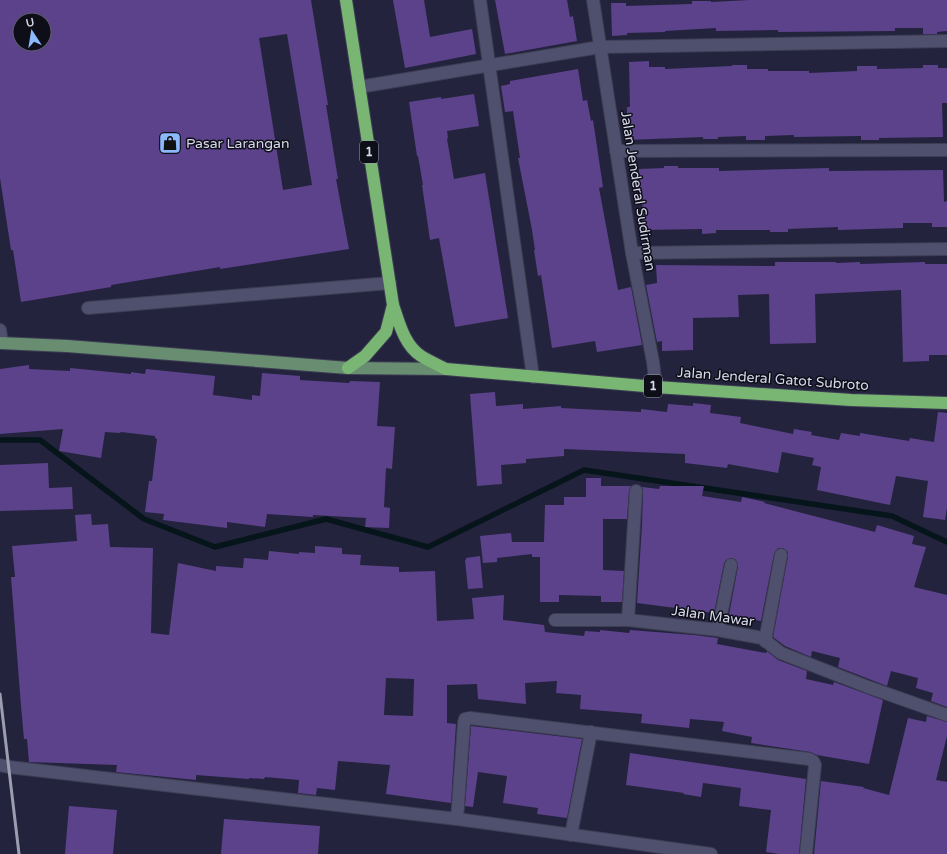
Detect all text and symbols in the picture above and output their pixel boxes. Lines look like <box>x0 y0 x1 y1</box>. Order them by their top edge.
north arrow <box>12 12 52 52</box>
text: U <box>25 15 35 30</box>
street label: Jalan Jenderal Sudirman <box>617 110 659 272</box>
shop icon: Pasar Larangan <box>157 130 183 156</box>
place label: Pasar Larangan <box>186 135 289 152</box>
road number: 1 <box>360 141 378 163</box>
street label: Jalan Jenderal Gatot Subroto <box>677 364 869 394</box>
road number: 1 <box>644 375 662 397</box>
street label: Jalan Mawar <box>671 602 756 630</box>

